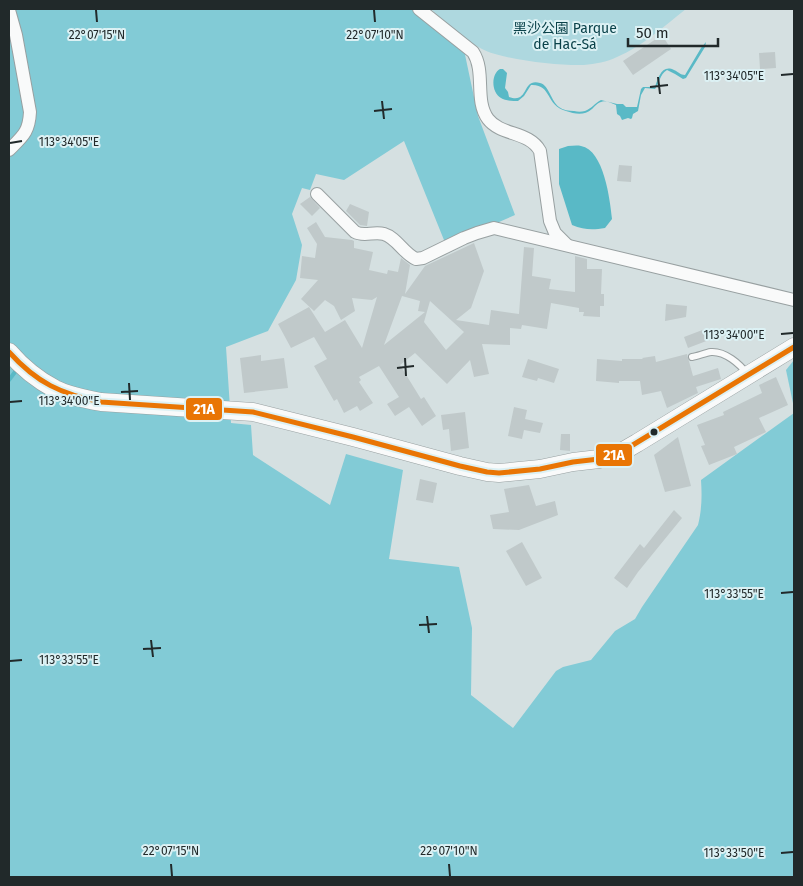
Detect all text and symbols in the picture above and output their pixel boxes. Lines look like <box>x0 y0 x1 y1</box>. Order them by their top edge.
scale bar <box>628 15 718 47</box>
park label: 黑沙公園 Parque de Hac-Sá <box>513 20 617 53</box>
text: 50 m <box>636 24 669 42</box>
text: 22°07'15"N <box>69 28 125 42</box>
text: 22°07'10"N <box>346 28 404 42</box>
text: 113°34'05"E <box>704 69 764 83</box>
text: 113°34'05"E <box>39 135 99 149</box>
text: 113°34'00"E <box>703 328 765 342</box>
text: 113°34'00"E <box>38 394 100 408</box>
line badge: 21A <box>185 397 223 421</box>
text: 21A <box>193 401 216 418</box>
unlabelled marker <box>649 427 659 437</box>
line badge: 21A <box>595 443 633 467</box>
text: 21A <box>603 447 626 464</box>
text: 113°33'55"E <box>704 587 764 601</box>
text: 113°33'55"E <box>39 653 99 667</box>
text: 22°07'15"N <box>143 844 199 858</box>
text: 22°07'10"N <box>420 844 478 858</box>
text: 113°33'50"E <box>704 846 764 860</box>

